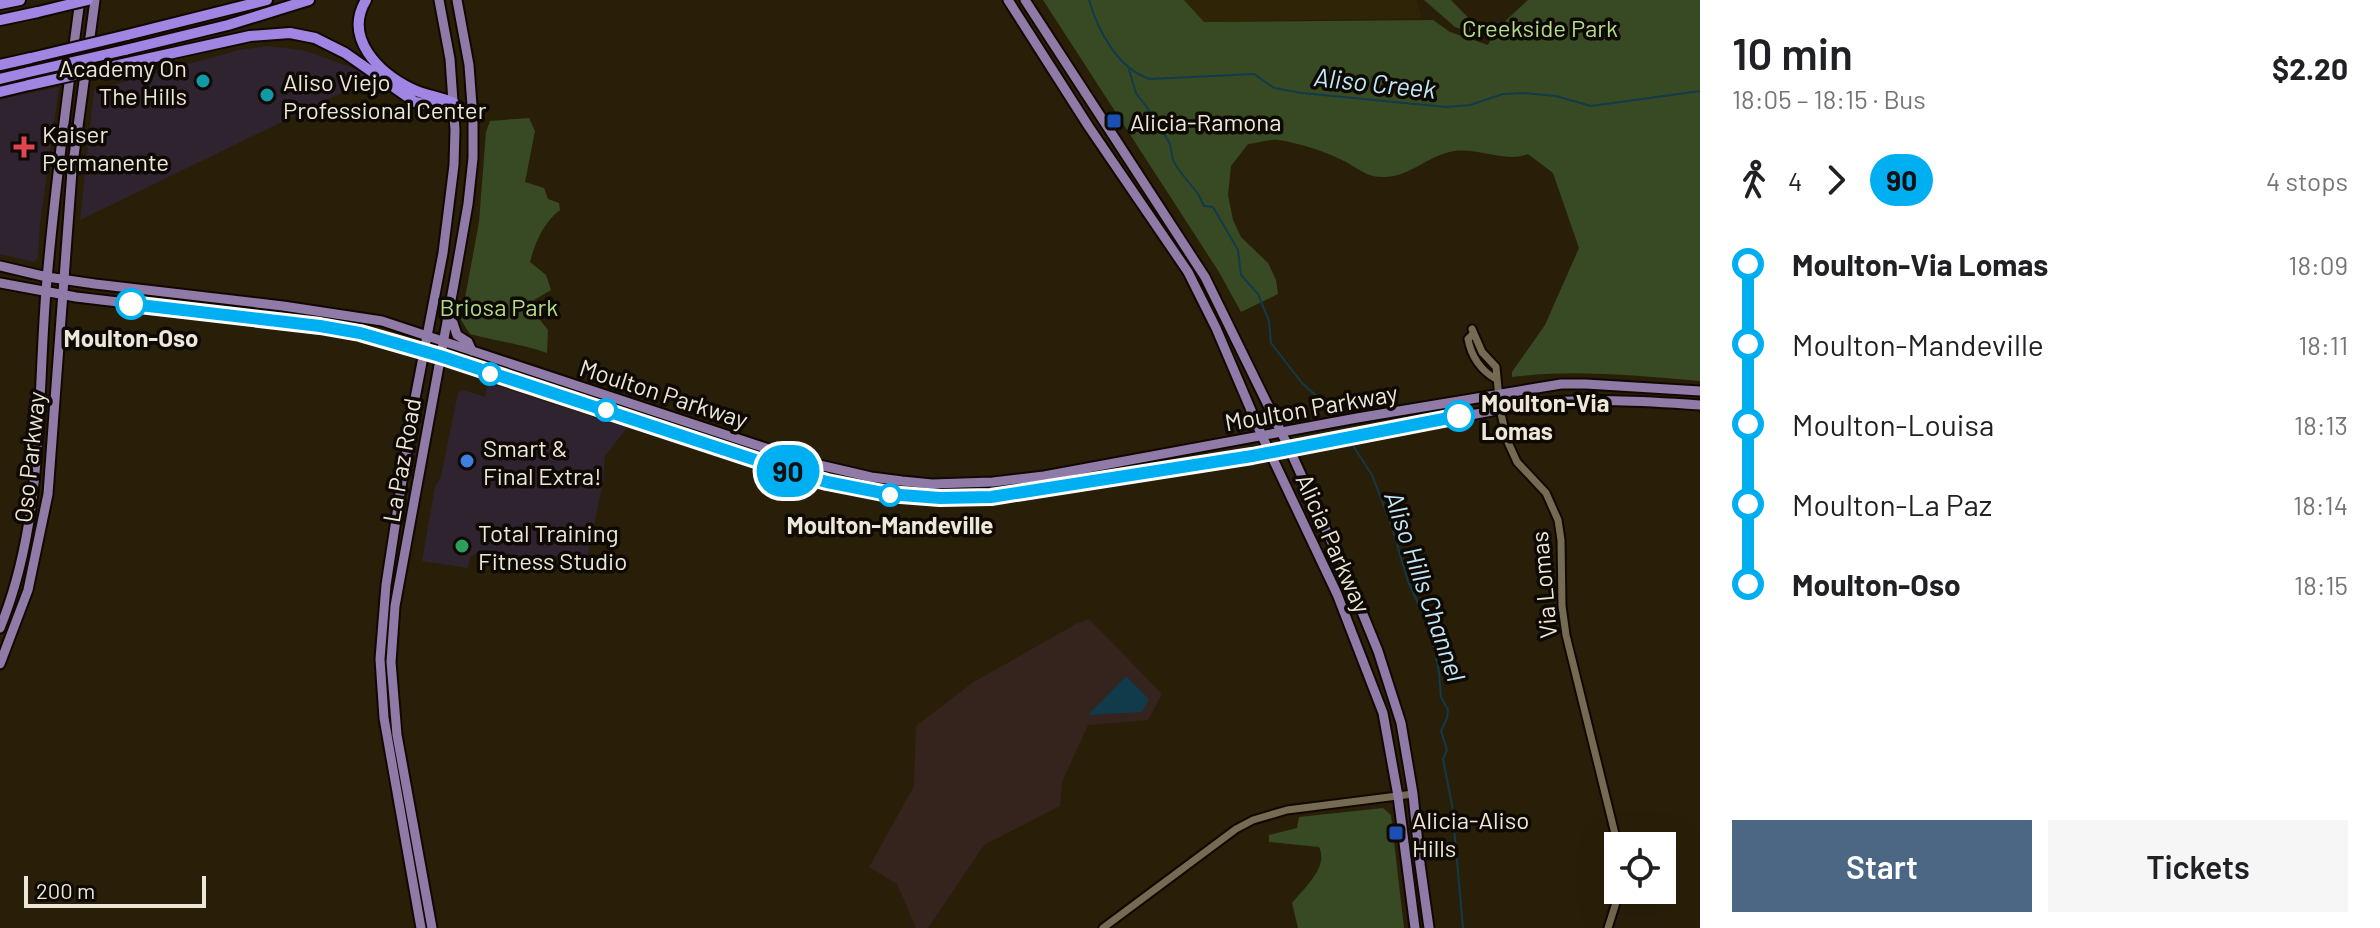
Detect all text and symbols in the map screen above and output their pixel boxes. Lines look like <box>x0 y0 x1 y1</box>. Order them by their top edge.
park label: Creekside Park <box>1462 13 1618 42</box>
text: 10 min <box>1732 26 1853 79</box>
text: $2.20 <box>2272 50 2348 86</box>
place label: Academy On The Hills <box>59 53 187 110</box>
water label: Aliso Creek <box>1313 60 1438 104</box>
place label: Aliso Viejo Professional Center <box>283 67 487 124</box>
marker: Academy On The Hills <box>194 72 212 90</box>
text: 18:05 – 18:15 · Bus <box>1732 83 1926 114</box>
marker: Aliso Viejo Professional Center <box>258 86 276 104</box>
place label: Alicia-Ramona <box>1130 107 1281 136</box>
marker: Alicia-Ramona <box>1105 112 1123 130</box>
place label: Kaiser Permanente <box>42 119 169 176</box>
marker: Kaiser Permanente <box>13 136 35 158</box>
icon: walk <box>1732 158 1776 202</box>
icon: forward <box>1814 158 1858 202</box>
text: 90 <box>1886 163 1917 197</box>
text: 4 <box>1788 165 1802 196</box>
text: 4 stops <box>2266 165 2348 196</box>
text: Moulton-Via Lomas <box>1792 246 2048 282</box>
text: 18:09 <box>2288 249 2348 280</box>
marker: Moulton-Oso <box>116 289 146 319</box>
park label: Briosa Park <box>440 292 558 321</box>
place label: Moulton-Oso <box>64 323 198 352</box>
text: Moulton-Mandeville <box>1792 326 2044 362</box>
text: 18:11 <box>2298 329 2348 360</box>
street label: Moulton Parkway <box>576 352 752 434</box>
unlabelled marker <box>479 363 501 385</box>
street label: Moulton Parkway <box>1222 378 1400 436</box>
place label: Moulton-Via Lomas <box>1481 388 1609 445</box>
street label: Oso Parkway <box>8 390 50 524</box>
street label: La Paz Road <box>376 396 426 524</box>
unlabelled marker <box>595 399 617 421</box>
marker: Moulton-Via Lomas <box>1444 401 1474 431</box>
text: Moulton-Louisa <box>1792 406 1994 442</box>
text: 18:13 <box>2294 409 2348 440</box>
place label: Smart & Final Extra! <box>483 433 602 490</box>
line badge: 90 <box>752 445 824 497</box>
marker: Smart & Final Extra! <box>458 452 476 470</box>
text: 90 <box>773 454 803 488</box>
street label: Alicia Parkway <box>1290 469 1378 617</box>
marker: Moulton-Mandeville <box>879 484 901 506</box>
text: Moulton-La Paz <box>1792 486 1992 522</box>
water label: Aliso Hills Channel <box>1379 487 1473 685</box>
text: 18:14 <box>2293 489 2348 520</box>
place label: Moulton-Mandeville <box>787 510 993 539</box>
place label: Total Training Fitness Studio <box>478 518 627 575</box>
street label: Via Lomas <box>1524 530 1562 640</box>
marker: Total Training Fitness Studio <box>453 537 471 555</box>
text: Moulton-Oso <box>1792 566 1961 602</box>
text: 18:15 <box>2294 569 2348 600</box>
place label: Alicia-Aliso Hills <box>1412 805 1529 862</box>
button: Start <box>1732 820 2032 912</box>
button: Tickets <box>2048 820 2348 912</box>
marker: Alicia-Aliso Hills <box>1387 824 1405 842</box>
map controls <box>1604 832 1676 904</box>
button: locate <box>1604 832 1676 904</box>
scale bar <box>24 872 206 908</box>
text: 200 m <box>36 877 95 903</box>

